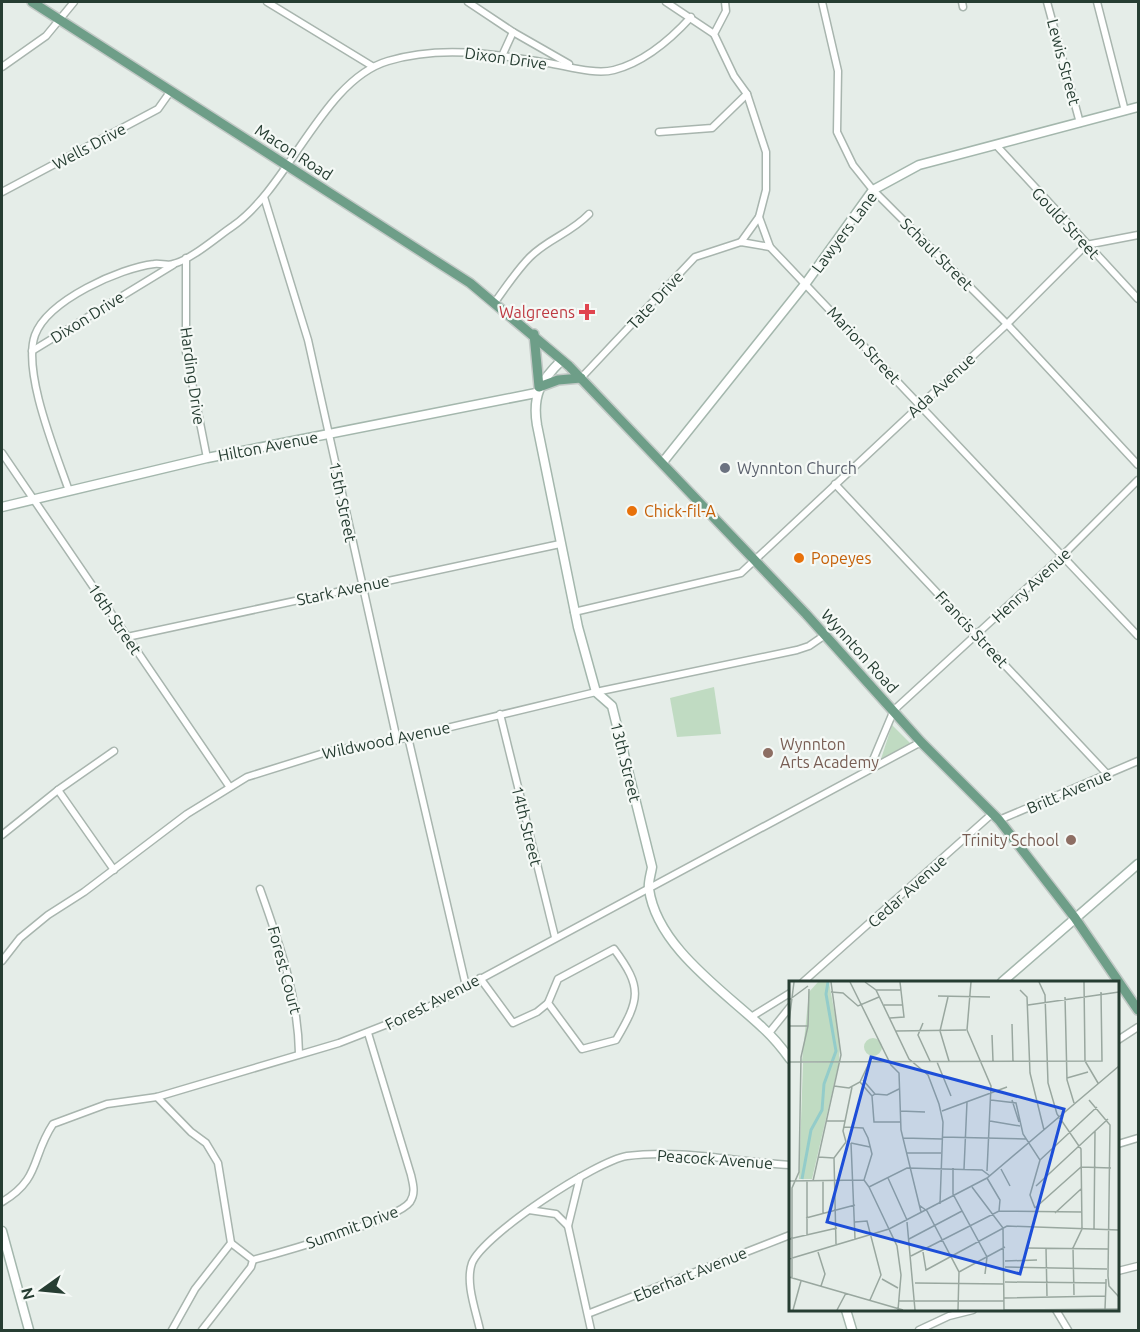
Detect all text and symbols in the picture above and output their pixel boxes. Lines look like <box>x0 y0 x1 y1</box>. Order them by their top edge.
street label: Lewis Street <box>1044 17 1084 108</box>
street label: Dixon Drive <box>464 43 548 73</box>
street label: Wells Drive <box>49 119 129 173</box>
street label: Macon Road <box>252 120 336 184</box>
street label: Gould Street <box>1028 184 1104 263</box>
street label: Lawyers Lane <box>808 188 880 276</box>
street label: Schaul Street <box>897 214 977 294</box>
street label: Tate Drive <box>623 267 687 333</box>
street label: Dixon Drive <box>47 287 127 347</box>
place label: Walgreens <box>499 303 575 321</box>
street label: Marion Street <box>824 303 905 388</box>
marker: Walgreens <box>580 305 594 319</box>
street label: Harding Drive <box>177 326 209 426</box>
street label: Ada Avenue <box>904 349 978 421</box>
street label: Hilton Avenue <box>216 427 320 465</box>
place label: Wynnton Church <box>737 459 857 477</box>
street label: 15th Street <box>326 460 360 545</box>
marker: Wynnton Church <box>718 461 732 475</box>
place label: Chick-fil-A <box>644 502 717 520</box>
marker: Chick-fil-A <box>625 504 639 518</box>
street label: Henry Avenue <box>988 544 1074 626</box>
place label: Popeyes <box>811 549 871 567</box>
marker: Popeyes <box>792 551 806 565</box>
street label: Stark Avenue <box>295 571 391 609</box>
street label: 16th Street <box>85 580 146 659</box>
street label: Francis Street <box>932 587 1013 672</box>
street label: Wynnton Road <box>818 606 902 696</box>
street label: Wildwood Avenue <box>320 718 452 762</box>
street label: 13th Street <box>607 720 645 805</box>
place label: Wynnton Arts Academy <box>780 735 879 771</box>
marker: Wynnton Arts Academy <box>761 746 775 760</box>
street label: Britt Avenue <box>1024 765 1114 817</box>
street label: 14th Street <box>508 784 546 869</box>
place label: Trinity School <box>962 831 1059 849</box>
marker: Trinity School <box>1064 833 1078 847</box>
street label: Cedar Avenue <box>864 851 950 931</box>
street label: Forest Court <box>265 924 306 1017</box>
street label: Forest Avenue <box>382 970 482 1034</box>
inset map <box>789 981 1119 1311</box>
street label: Peacock Avenue <box>656 1146 774 1172</box>
street label: Summit Drive <box>303 1202 401 1252</box>
street label: Eberhart Avenue <box>631 1243 749 1305</box>
north arrow <box>12 1260 72 1320</box>
text: N <box>17 1286 38 1302</box>

